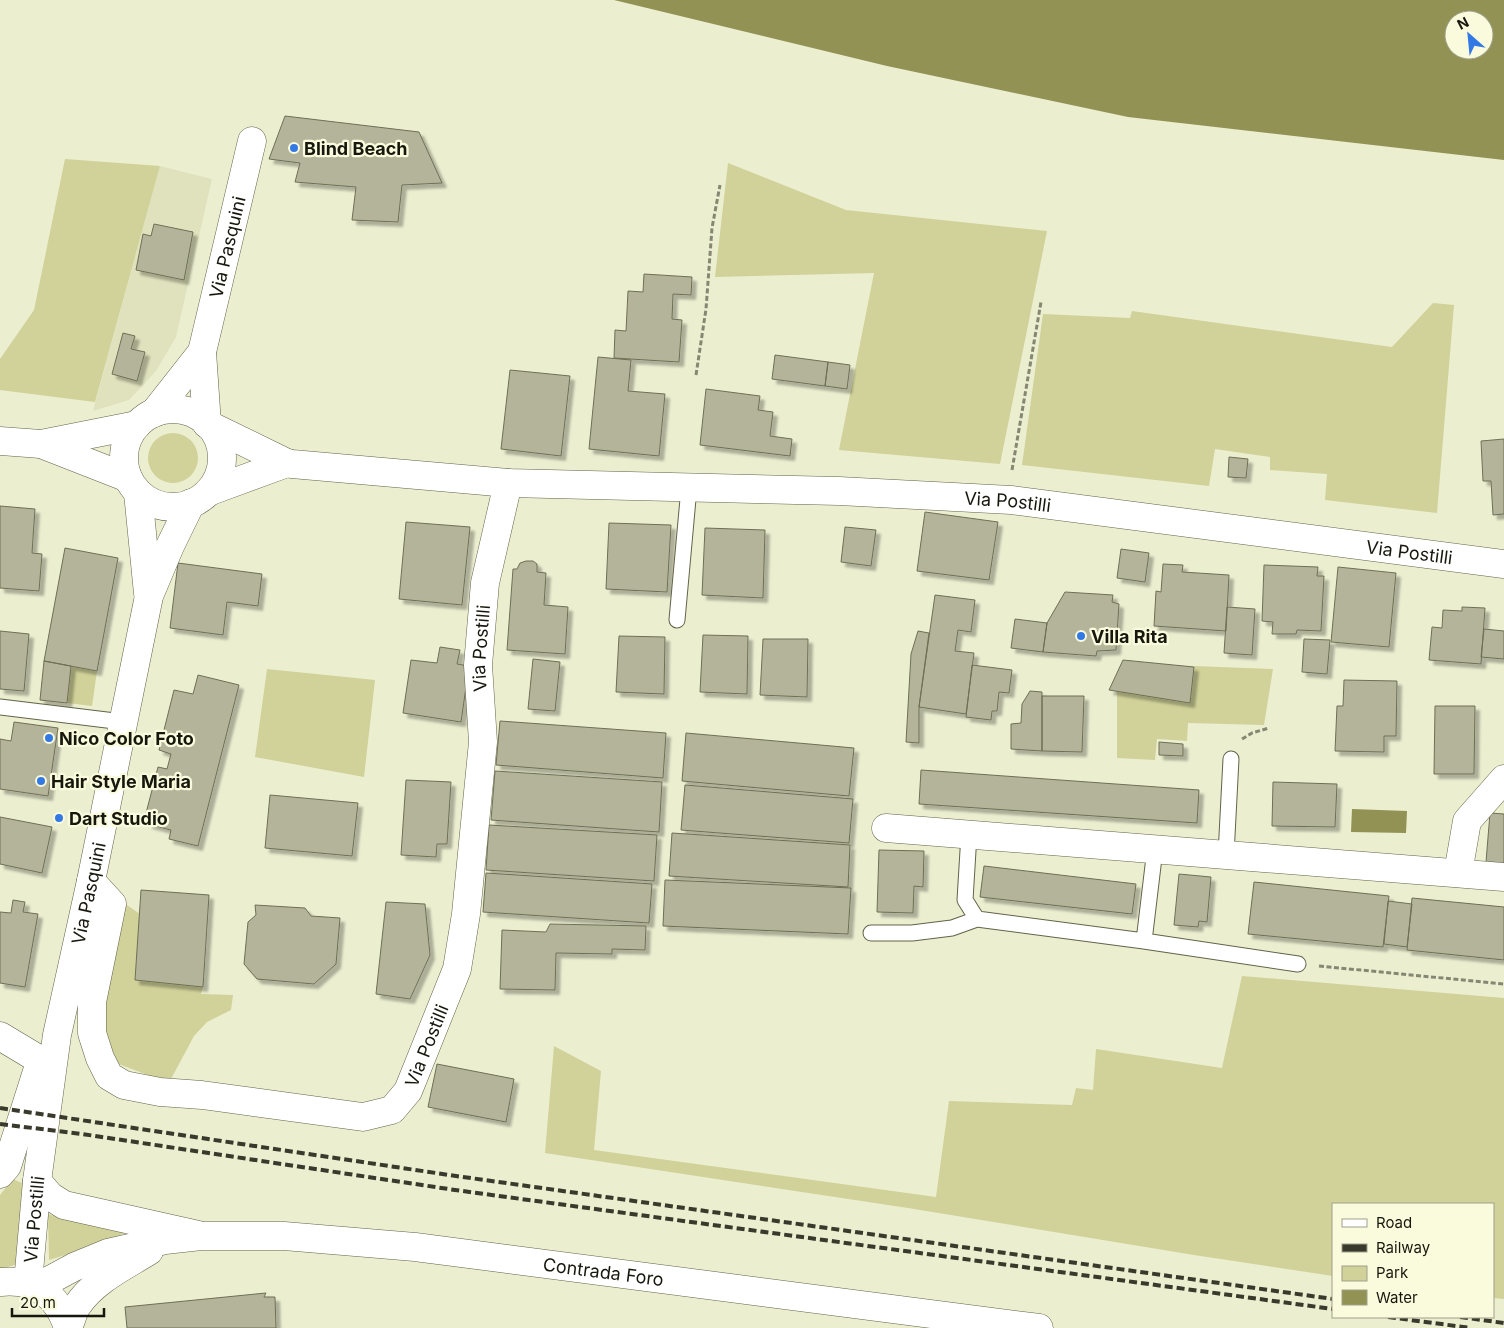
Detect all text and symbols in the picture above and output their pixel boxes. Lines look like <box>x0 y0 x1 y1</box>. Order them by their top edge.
north arrow <box>1444 10 1494 60</box>
text: N <box>1454 13 1471 33</box>
place label: Blind Beach <box>304 138 408 159</box>
marker: Blind Beach <box>288 142 300 154</box>
street label: Via Pasquini <box>205 194 249 300</box>
street label: Via Postilli <box>964 487 1052 516</box>
street label: Via Postilli <box>1365 536 1454 568</box>
street label: Via Postilli <box>468 604 494 692</box>
place label: Villa Rita <box>1091 626 1168 647</box>
marker: Villa Rita <box>1075 630 1087 642</box>
place label: Nico Color Foto <box>59 728 194 749</box>
marker: Nico Color Foto <box>43 732 55 744</box>
place label: Hair Style Maria <box>51 771 191 792</box>
marker: Hair Style Maria <box>35 775 47 787</box>
place label: Dart Studio <box>69 808 168 829</box>
marker: Dart Studio <box>53 812 65 824</box>
street label: Via Pasquini <box>67 840 109 946</box>
street label: Via Postilli <box>400 1001 452 1090</box>
street label: Via Postilli <box>19 1175 48 1264</box>
legend <box>1332 1203 1494 1318</box>
text: Road <box>1376 1213 1412 1232</box>
text: Railway <box>1376 1238 1431 1257</box>
street label: Contrada Foro <box>542 1253 665 1290</box>
text: Park <box>1376 1263 1409 1282</box>
scale bar <box>12 1286 105 1318</box>
text: Water <box>1376 1288 1418 1307</box>
text: 20 m <box>20 1293 56 1312</box>

